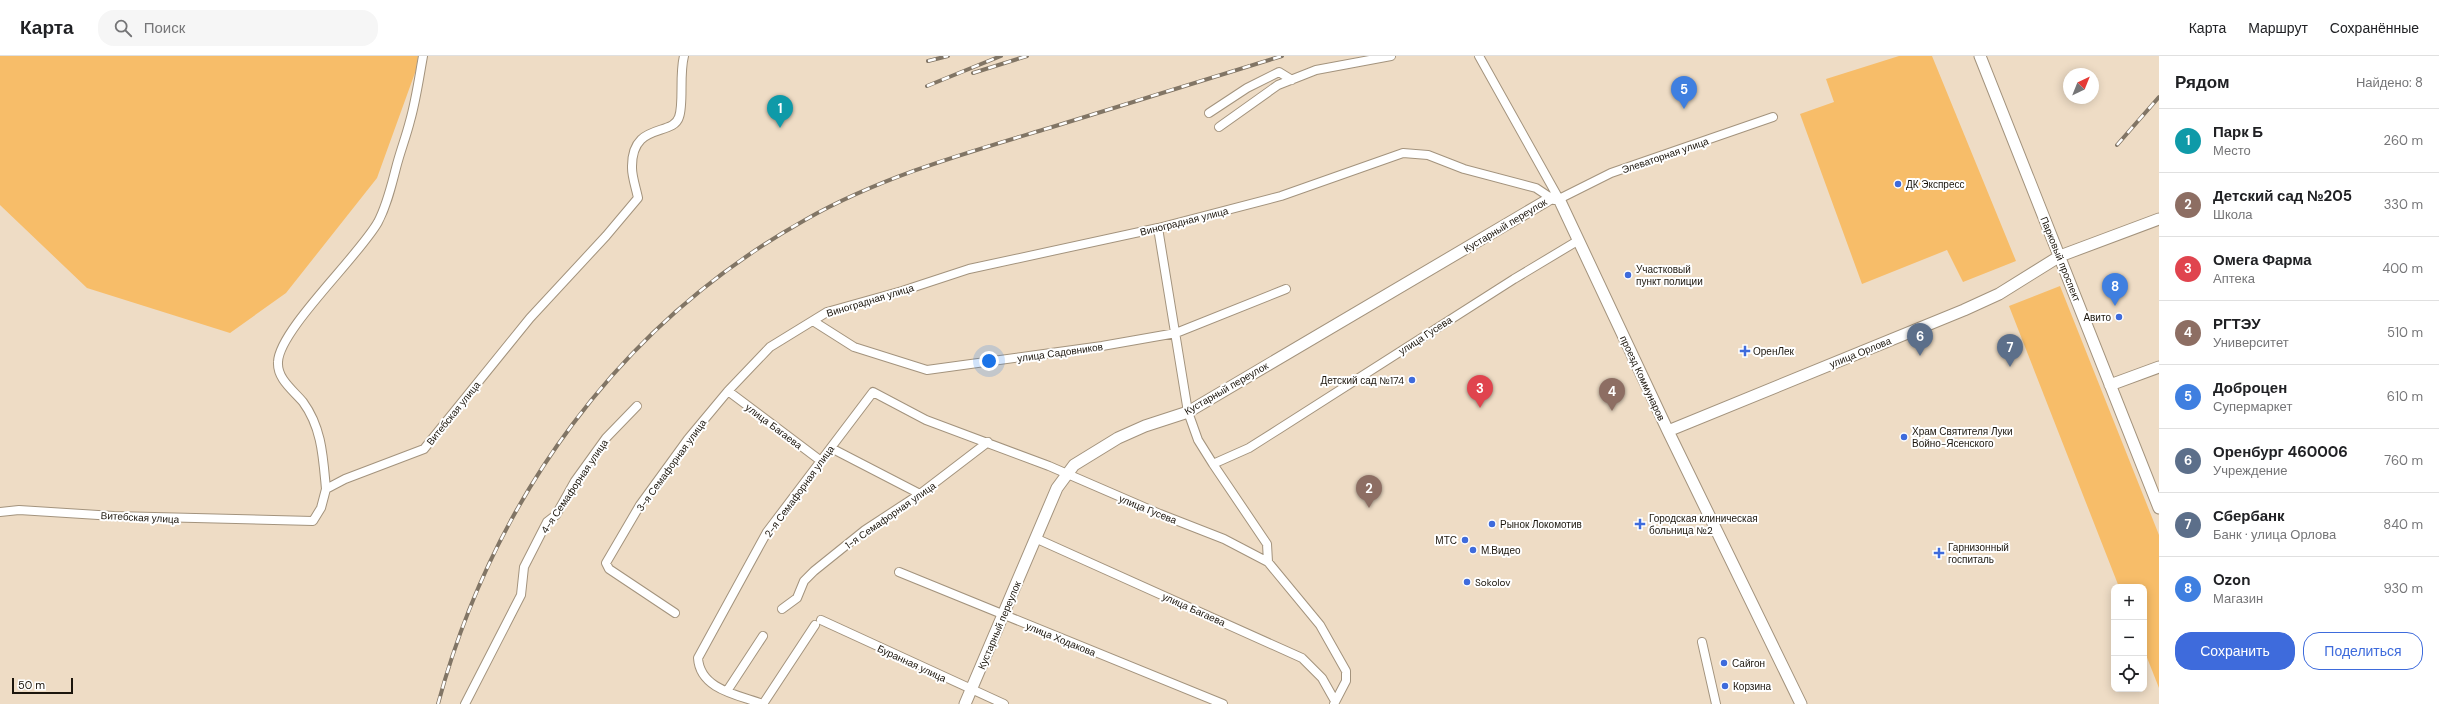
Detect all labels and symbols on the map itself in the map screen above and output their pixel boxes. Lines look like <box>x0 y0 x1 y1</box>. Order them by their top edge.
north arrow <box>2063 68 2099 104</box>
pin: 5 <box>1671 76 1697 109</box>
pin: 1 <box>767 95 793 128</box>
street label: Элеваторная улица <box>1620 134 1711 176</box>
place label: ДК Экспресс <box>1906 178 1964 191</box>
marker: ДК Экспресс <box>1893 179 1903 189</box>
street label: Кустарный переулок <box>1461 195 1550 255</box>
street label: Виноградная улица <box>1139 204 1230 239</box>
street label: Парковый проспект <box>2038 215 2084 304</box>
place label: Участковый пункт полиции <box>1636 263 1703 288</box>
marker: Участковый пункт полиции <box>1623 270 1633 280</box>
pin: 8 <box>2102 273 2128 306</box>
street label: Виноградная улица <box>825 281 916 320</box>
place label: Авито <box>2083 311 2111 324</box>
marker: Авито <box>2114 312 2124 322</box>
street label: улица Гусева <box>1396 313 1455 358</box>
pin: 6 <box>1907 323 1933 356</box>
street label: проезд Коммунаров <box>1617 334 1668 423</box>
street label: улица Орлова <box>1827 334 1893 371</box>
pin: 7 <box>1997 334 2023 367</box>
street label: улица Садовников <box>1016 340 1104 365</box>
place label: ОренЛек <box>1753 345 1795 358</box>
marker: ОренЛек <box>1740 346 1750 356</box>
your location <box>979 351 999 371</box>
street label: Кустарный переулок <box>1182 359 1271 418</box>
place label: Детский сад №174 <box>1321 374 1404 387</box>
marker: Детский сад №174 <box>1407 375 1417 385</box>
pin: 3 <box>1467 375 1493 408</box>
street label: Витебская улица <box>424 378 483 448</box>
pin: 4 <box>1599 378 1625 411</box>
street label: улица Багаева <box>743 401 805 452</box>
street label: 3-я Семафорная улица <box>634 416 709 514</box>
place label: Храм Святителя Луки Войно-Ясенского <box>1912 425 2013 450</box>
marker: Храм Святителя Луки Войно-Ясенского <box>1899 432 1909 442</box>
street label: 4-я Семафорная улица <box>538 436 611 536</box>
street label: 2-я Семафорная улица <box>762 442 837 540</box>
pin: 2 <box>1356 475 1382 508</box>
street label: 1-я Семафорная улица <box>842 479 939 552</box>
street label: улица Гусева <box>1117 492 1179 527</box>
street label: Витебская улица <box>100 509 180 526</box>
place label: Городская клиническая больница №2 <box>1649 512 1758 537</box>
place label: Рынок Локомотив <box>1500 518 1582 531</box>
marker: Городская клиническая больница №2 <box>1634 518 1646 530</box>
marker: Рынок Локомотив <box>1487 519 1497 529</box>
place label: МТС <box>1435 534 1457 547</box>
marker: МТС <box>1460 535 1470 545</box>
place label: Гарнизонный госпиталь <box>1948 541 2009 566</box>
place label: М.Видео <box>1481 544 1521 557</box>
marker: М.Видео <box>1468 545 1478 555</box>
marker: Гарнизонный госпиталь <box>1933 547 1945 559</box>
place label: Sokolov <box>1475 576 1511 589</box>
marker: Sokolov <box>1462 577 1472 587</box>
street label: Кустарный переулок <box>975 578 1024 671</box>
street label: улица Багаева <box>1160 590 1228 629</box>
street label: улица Ходакова <box>1024 620 1098 660</box>
street label: Буранная улица <box>875 642 949 685</box>
place label: Сайгон <box>1732 657 1765 670</box>
marker: Сайгон <box>1719 658 1729 668</box>
scale bar <box>12 676 73 695</box>
place label: Корзина <box>1733 680 1772 693</box>
marker: Корзина <box>1720 681 1730 691</box>

